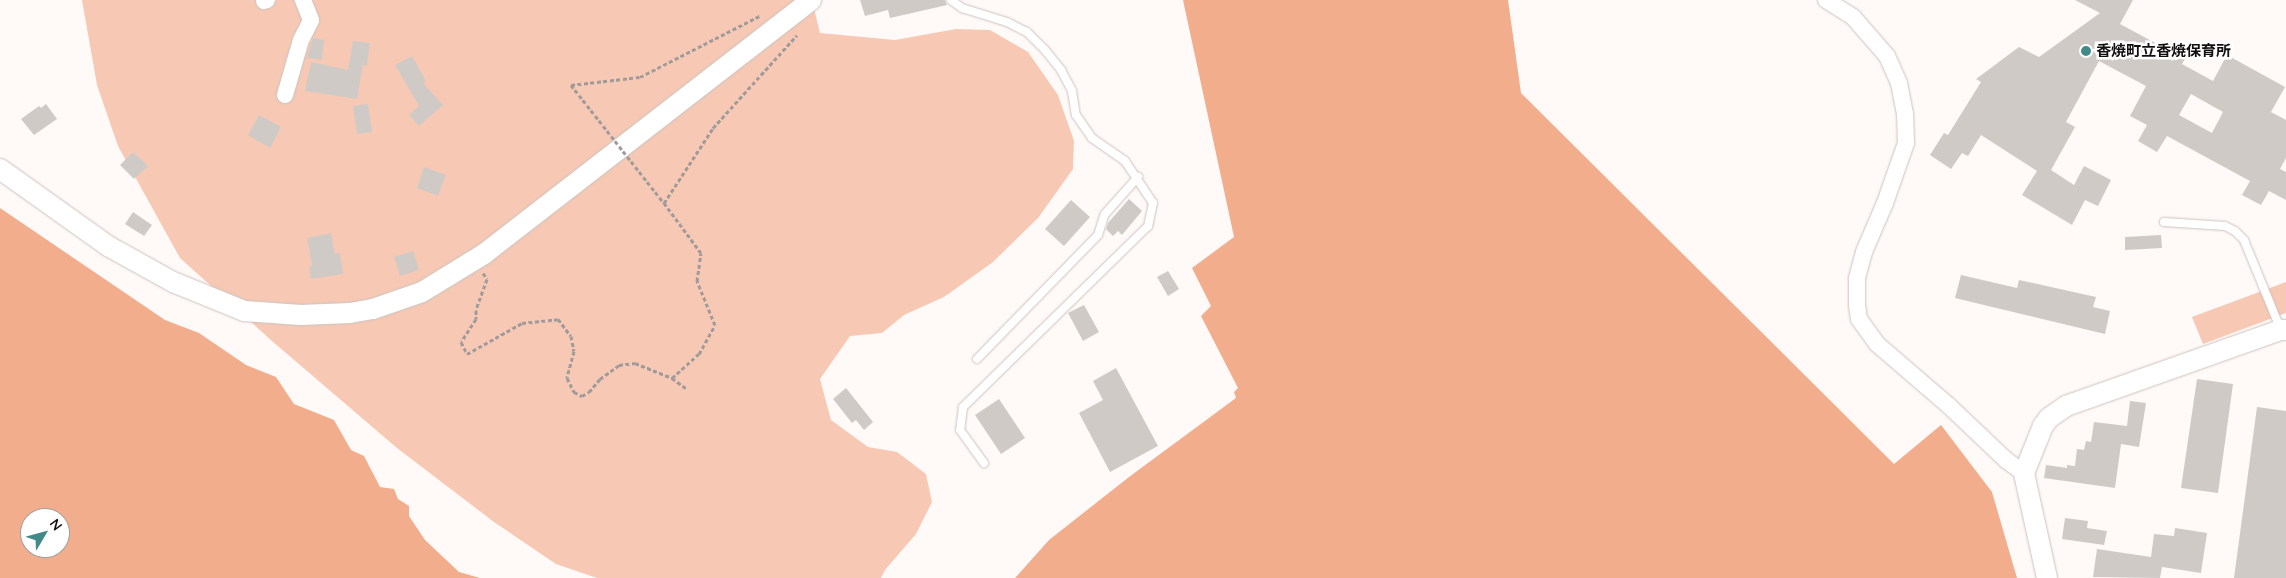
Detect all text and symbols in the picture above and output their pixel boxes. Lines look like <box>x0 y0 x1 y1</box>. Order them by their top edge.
place label: 香焼町立香焼保育所 <box>2096 42 2231 60</box>
marker: 香焼町立香焼保育所 <box>2080 45 2092 57</box>
north arrow <box>20 508 70 558</box>
text: N <box>46 515 66 534</box>

